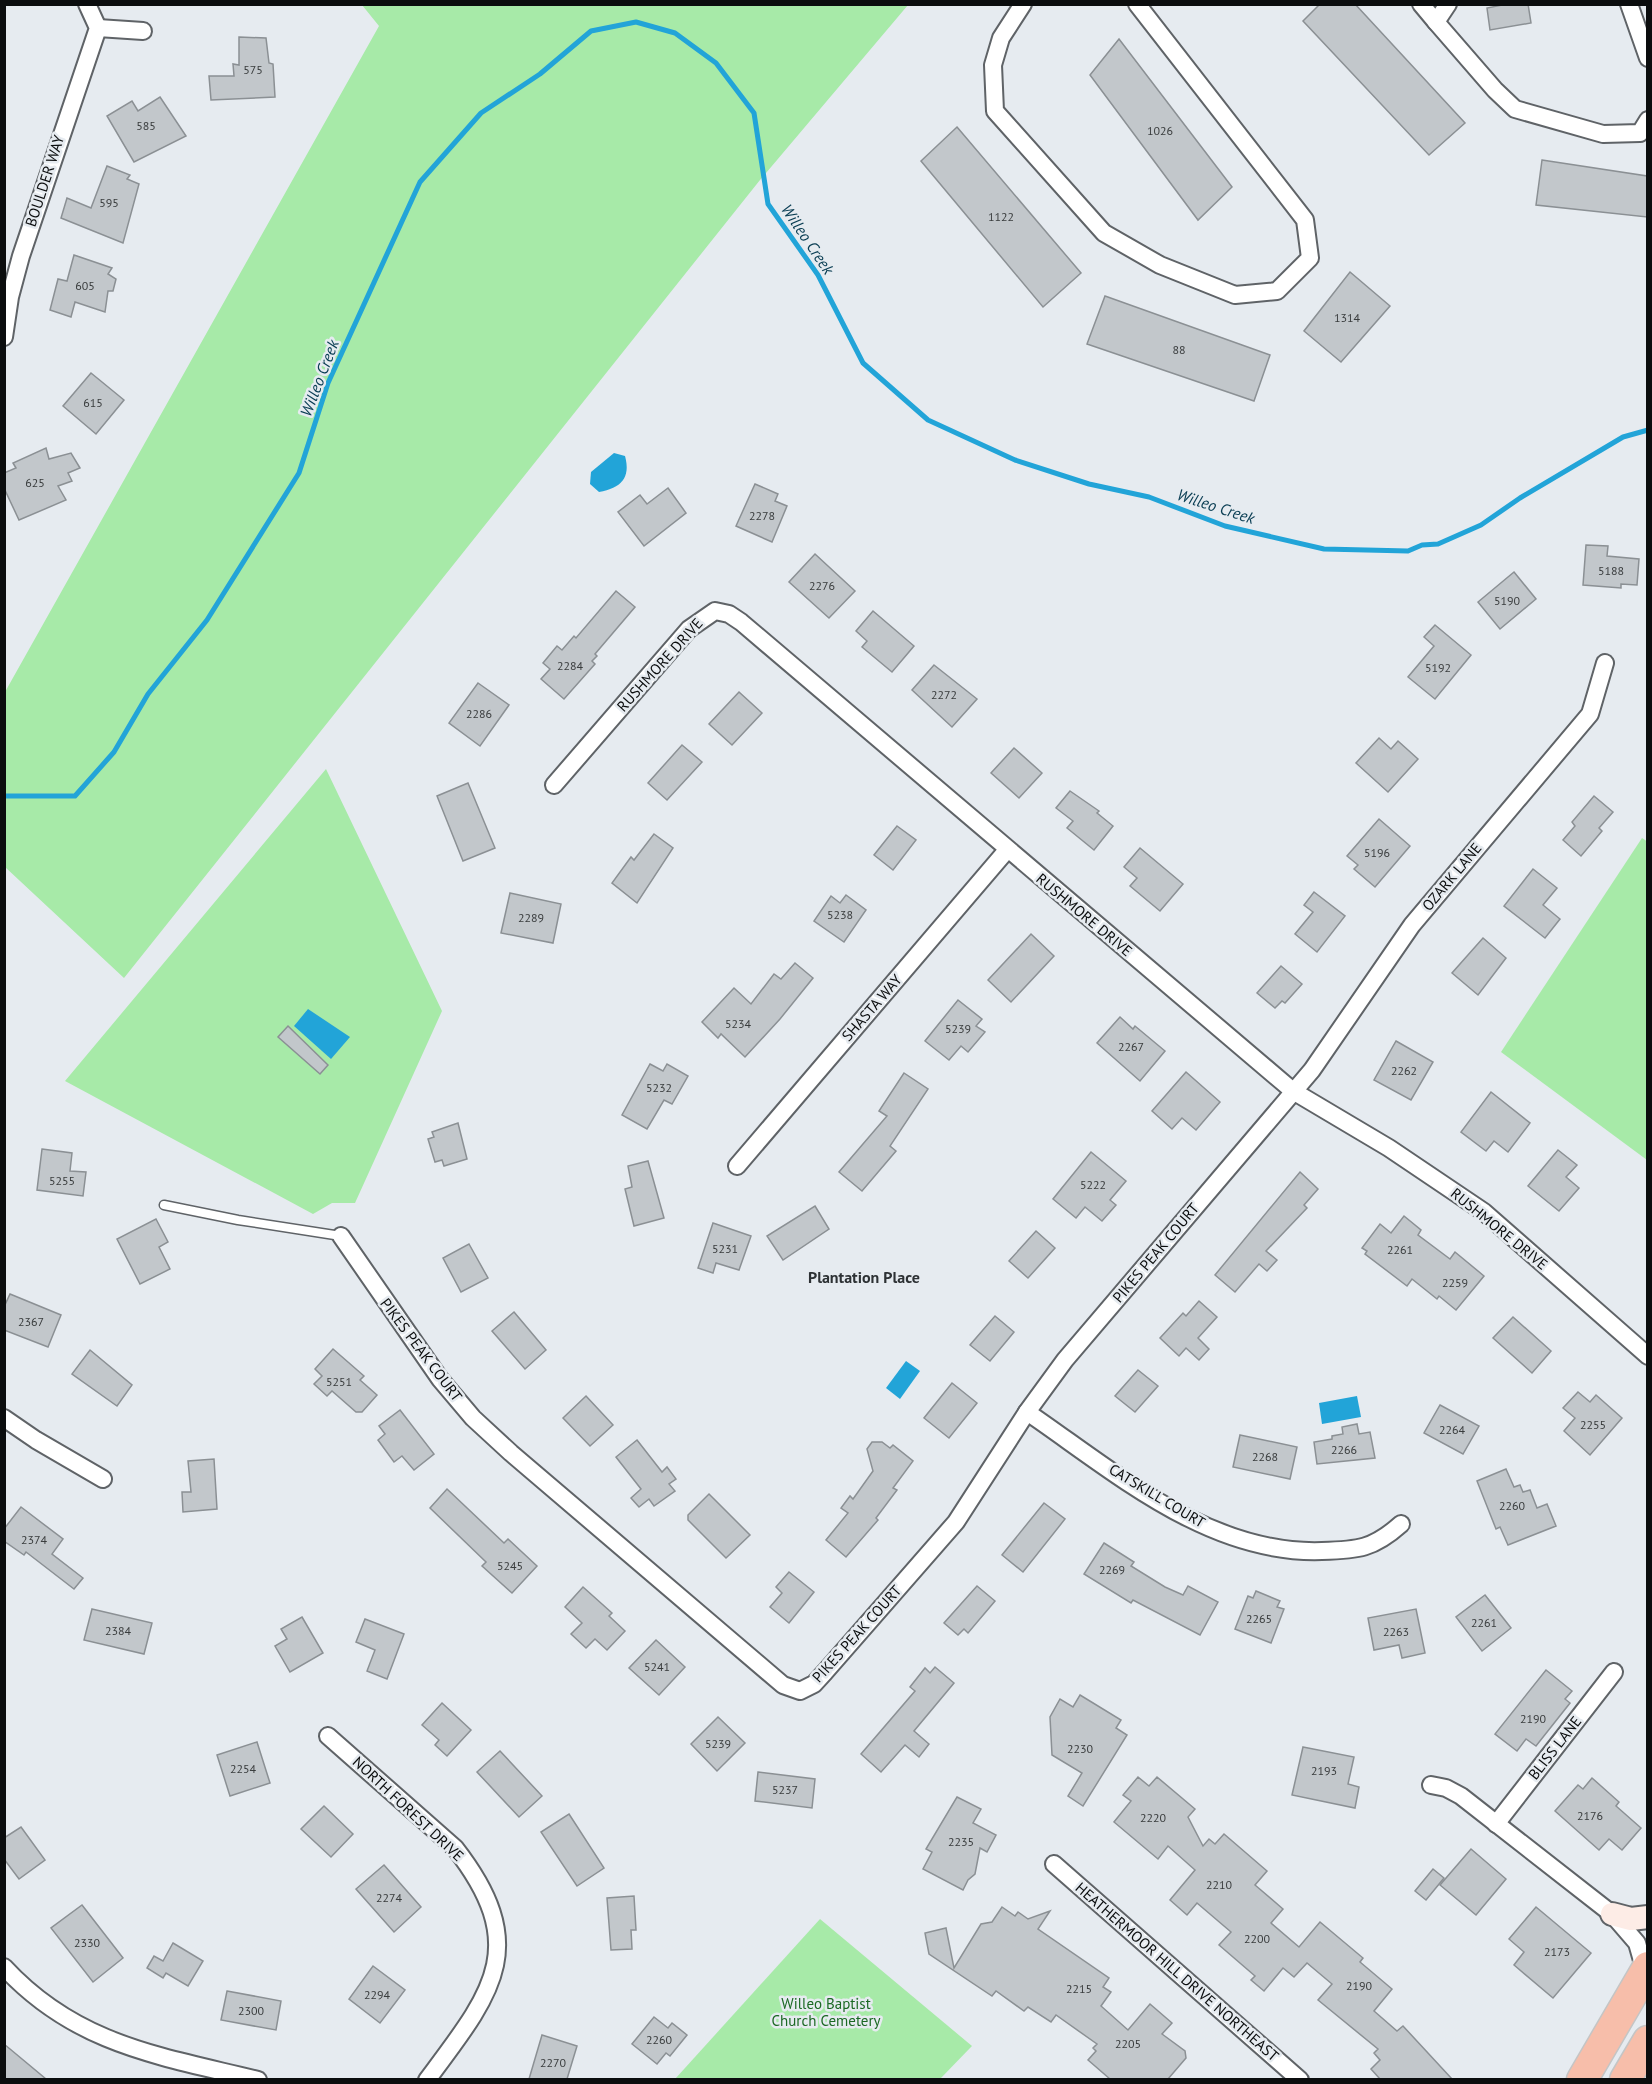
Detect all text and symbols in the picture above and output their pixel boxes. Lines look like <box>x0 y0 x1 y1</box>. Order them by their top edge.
house number: 575 <box>243 62 263 77</box>
house number: 585 <box>136 118 156 133</box>
house number: 1026 <box>1147 123 1173 138</box>
street label: BOULDER WAY <box>21 132 68 229</box>
house number: 595 <box>99 195 119 210</box>
water label: Willeo Creek <box>777 200 839 279</box>
house number: 1122 <box>988 209 1014 224</box>
house number: 605 <box>75 278 95 293</box>
house number: 1314 <box>1334 310 1361 325</box>
water label: Willeo Creek <box>295 336 343 419</box>
house number: 88 <box>1172 342 1186 357</box>
house number: 615 <box>83 395 103 410</box>
house number: 625 <box>25 475 45 490</box>
water label: Willeo Creek <box>1175 484 1258 528</box>
house number: 2278 <box>749 508 775 523</box>
house number: 5188 <box>1598 563 1624 578</box>
house number: 2276 <box>809 578 835 593</box>
house number: 5190 <box>1494 593 1521 608</box>
street label: RUSHMORE DRIVE <box>613 614 707 715</box>
house number: 2284 <box>557 658 584 673</box>
house number: 5192 <box>1425 660 1451 675</box>
house number: 2272 <box>931 687 957 702</box>
house number: 2286 <box>466 706 492 721</box>
street label: OZARK LANE <box>1418 839 1486 915</box>
house number: 5196 <box>1364 845 1390 860</box>
street label: RUSHMORE DRIVE <box>1032 869 1136 960</box>
house number: 5238 <box>827 907 853 922</box>
house number: 2289 <box>518 910 544 925</box>
street label: SHASTA WAY <box>838 970 906 1045</box>
house number: 5234 <box>725 1016 752 1031</box>
house number: 5239 <box>945 1021 971 1036</box>
house number: 2267 <box>1118 1039 1144 1054</box>
house number: 2262 <box>1391 1063 1417 1078</box>
house number: 5232 <box>646 1080 672 1095</box>
house number: 5255 <box>49 1173 75 1188</box>
house number: 5222 <box>1080 1177 1106 1192</box>
street label: RUSHMORE DRIVE <box>1447 1184 1552 1274</box>
street label: PIKES PEAK COURT <box>1108 1198 1203 1306</box>
house number: 5231 <box>712 1241 738 1256</box>
house number: 2261 <box>1387 1242 1413 1257</box>
district label: Plantation Place <box>808 1267 920 1287</box>
house number: 2259 <box>1442 1275 1468 1290</box>
street label: PIKES PEAK COURT <box>376 1294 467 1406</box>
house number: 2367 <box>18 1314 44 1329</box>
house number: 5251 <box>326 1374 352 1389</box>
house number: 2255 <box>1580 1417 1606 1432</box>
house number: 2264 <box>1439 1422 1466 1437</box>
house number: 2266 <box>1331 1442 1357 1457</box>
house number: 2268 <box>1252 1449 1278 1464</box>
street label: CATSKILL COURT <box>1106 1459 1210 1532</box>
house number: 2260 <box>1499 1498 1526 1513</box>
house number: 2374 <box>21 1532 48 1547</box>
house number: 5245 <box>497 1558 523 1573</box>
house number: 2269 <box>1099 1562 1125 1577</box>
street label: PIKES PEAK COURT <box>808 1581 906 1686</box>
house number: 2265 <box>1246 1611 1272 1626</box>
house number: 2261 <box>1471 1615 1497 1630</box>
house number: 2384 <box>105 1623 132 1638</box>
house number: 2263 <box>1383 1624 1409 1639</box>
house number: 5241 <box>644 1659 670 1674</box>
house number: 2190 <box>1520 1711 1547 1726</box>
street label: BLISS LANE <box>1524 1712 1585 1783</box>
house number: 5239 <box>705 1736 731 1751</box>
house number: 2230 <box>1067 1741 1094 1756</box>
street label: NORTH FOREST DRIVE <box>349 1752 468 1865</box>
house number: 2254 <box>230 1761 257 1776</box>
house number: 2193 <box>1311 1763 1337 1778</box>
house number: 5237 <box>772 1782 798 1797</box>
house number: 2176 <box>1577 1808 1603 1823</box>
house number: 2220 <box>1140 1810 1167 1825</box>
house number: 2235 <box>948 1834 974 1849</box>
house number: 2210 <box>1206 1877 1233 1892</box>
street label: HEATHERMOOR HILL DRIVE NORTHEAST <box>1072 1878 1283 2066</box>
house number: 2274 <box>376 1890 403 1905</box>
house number: 2200 <box>1244 1931 1271 1946</box>
house number: 2330 <box>74 1935 101 1950</box>
house number: 2173 <box>1544 1944 1570 1959</box>
house number: 2190 <box>1346 1978 1373 1993</box>
house number: 2215 <box>1066 1981 1092 1996</box>
house number: 2294 <box>364 1987 391 2002</box>
park label: Willeo Baptist Church Cemetery <box>771 1994 881 2030</box>
house number: 2300 <box>238 2003 265 2018</box>
house number: 2260 <box>646 2032 673 2047</box>
house number: 2205 <box>1115 2036 1141 2051</box>
house number: 2270 <box>540 2055 567 2070</box>

